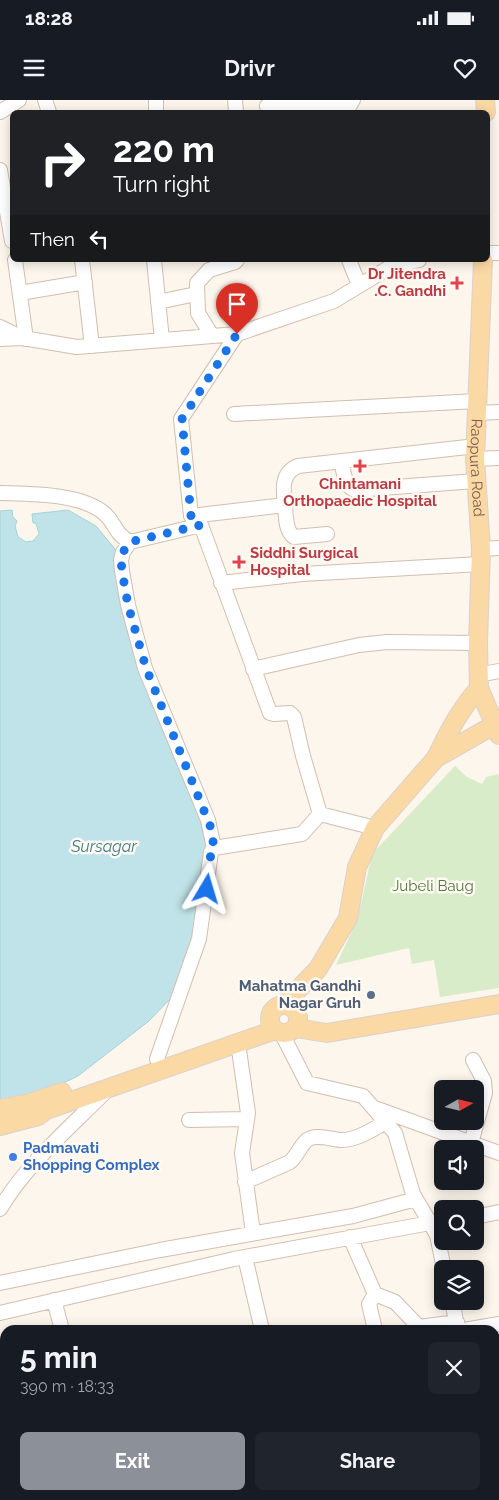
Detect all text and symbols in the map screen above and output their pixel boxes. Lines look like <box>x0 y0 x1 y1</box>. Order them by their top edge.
text: 18:28 <box>25 7 73 29</box>
icon: menu <box>20 54 48 82</box>
icon: heart <box>451 54 479 82</box>
text: Drivr <box>224 55 275 81</box>
text: 220 m <box>113 129 215 170</box>
icon: right <box>30 130 95 195</box>
text: Turn right <box>113 171 210 197</box>
icon: left <box>85 225 113 253</box>
text: Then <box>30 228 75 250</box>
place label: Dr Jitendra .C. Gandhi <box>368 265 446 300</box>
marker: Dr Jitendra .C. Gandhi <box>450 276 464 290</box>
pin <box>216 283 258 334</box>
icon: arrive <box>223 290 251 318</box>
street label: Raopura Road <box>466 418 488 517</box>
marker: Chintamani Orthopaedic Hospital <box>353 459 367 473</box>
place label: Chintamani Orthopaedic Hospital <box>283 475 437 510</box>
place label: Siddhi Surgical Hospital <box>250 544 358 579</box>
marker: Siddhi Surgical Hospital <box>232 555 246 569</box>
water label: Sursagar <box>70 837 137 856</box>
position arrow <box>180 862 232 914</box>
park label: Jubeli Baug <box>392 877 474 895</box>
place label: Mahatma Gandhi Nagar Gruh <box>239 977 361 1012</box>
marker: Mahatma Gandhi Nagar Gruh <box>365 989 377 1001</box>
north arrow <box>434 1080 484 1130</box>
map controls <box>434 1080 484 1310</box>
place label: Padmavati Shopping Complex <box>23 1139 160 1174</box>
button: sound <box>434 1140 484 1190</box>
marker: Padmavati Shopping Complex <box>7 1151 19 1163</box>
button: search <box>434 1200 484 1250</box>
button: layers <box>434 1260 484 1310</box>
text: 5 min <box>20 1340 98 1375</box>
button: close <box>428 1342 480 1394</box>
text: 390 m · 18:33 <box>20 1377 114 1396</box>
button: Exit <box>20 1432 245 1490</box>
button: Share <box>255 1432 480 1490</box>

